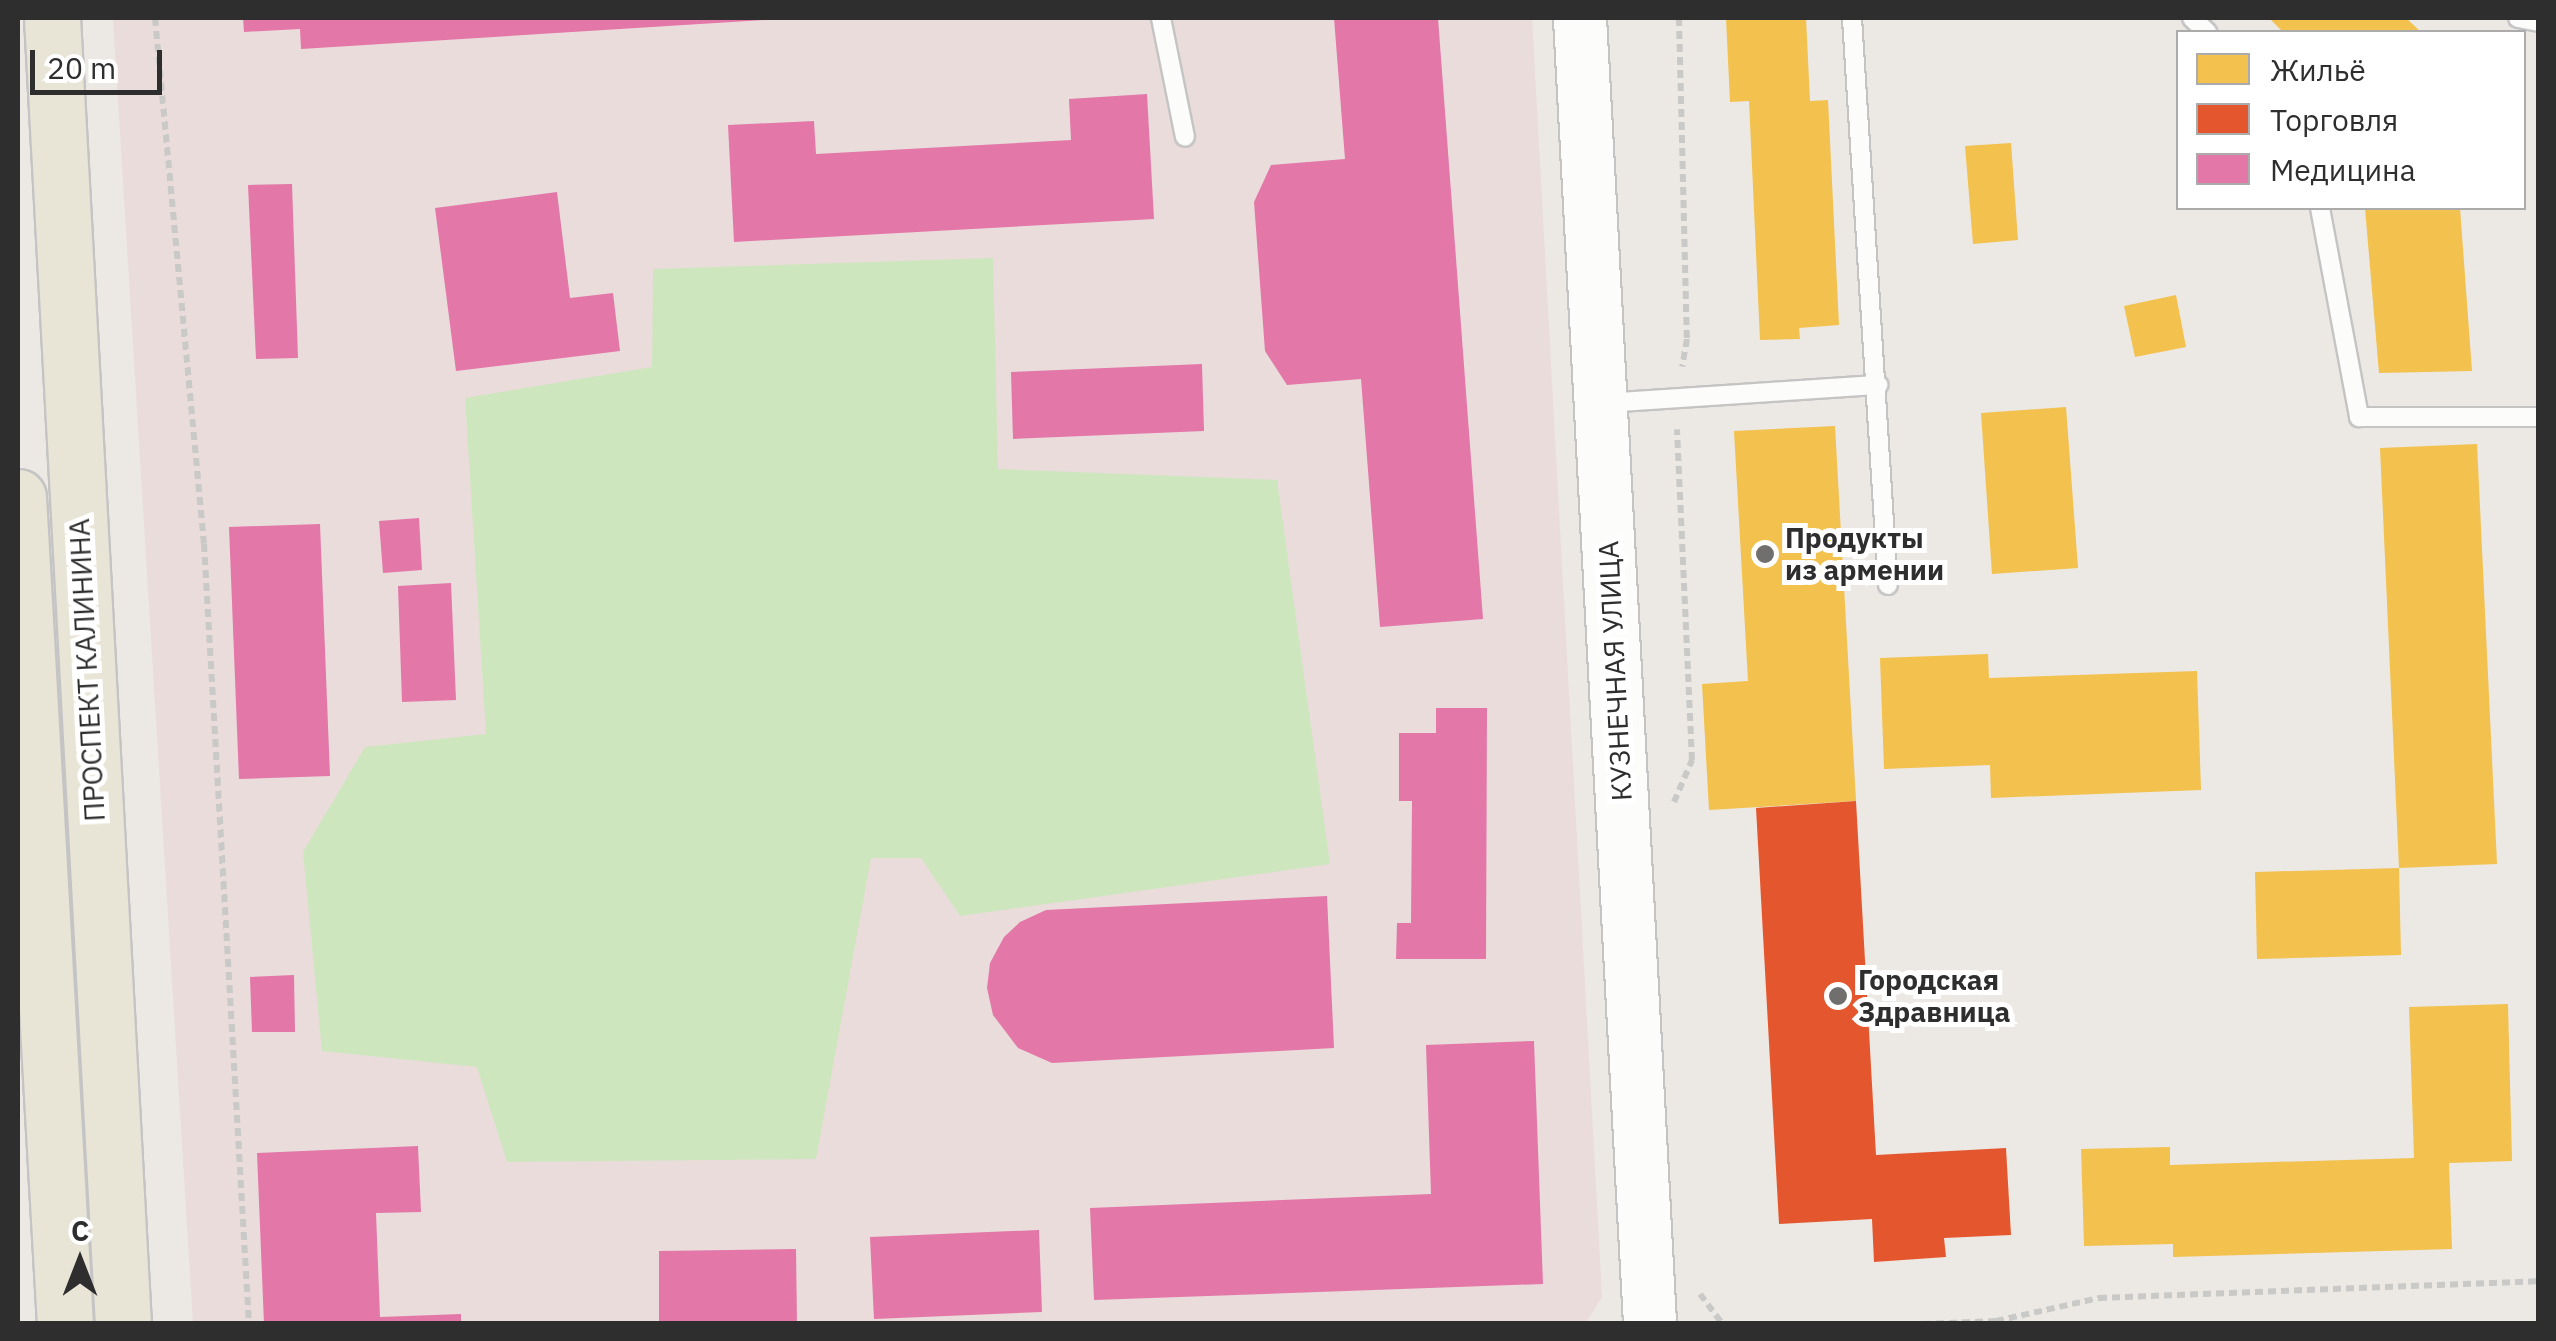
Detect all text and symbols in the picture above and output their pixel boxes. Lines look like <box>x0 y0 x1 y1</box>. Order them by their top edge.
scale bar <box>35 30 168 92</box>
legend <box>2176 30 2526 210</box>
text: 20 m <box>47 48 116 87</box>
text: Жильё <box>2270 50 2366 89</box>
text: Торговля <box>2270 100 2398 139</box>
text: Медицина <box>2270 150 2416 189</box>
street label: ПРОСПЕКТ КАЛИНИНА <box>62 518 112 822</box>
place label: Продукты из армении <box>1785 521 1944 587</box>
street label: КУЗНЕЧНАЯ УЛИЦА <box>1591 540 1639 802</box>
marker: Продукты из армении <box>1754 543 1776 565</box>
place label: Городская Здравница <box>1858 963 2010 1029</box>
marker: Городская Здравница <box>1827 985 1849 1007</box>
north arrow <box>30 1211 130 1311</box>
text: С <box>71 1212 89 1249</box>

